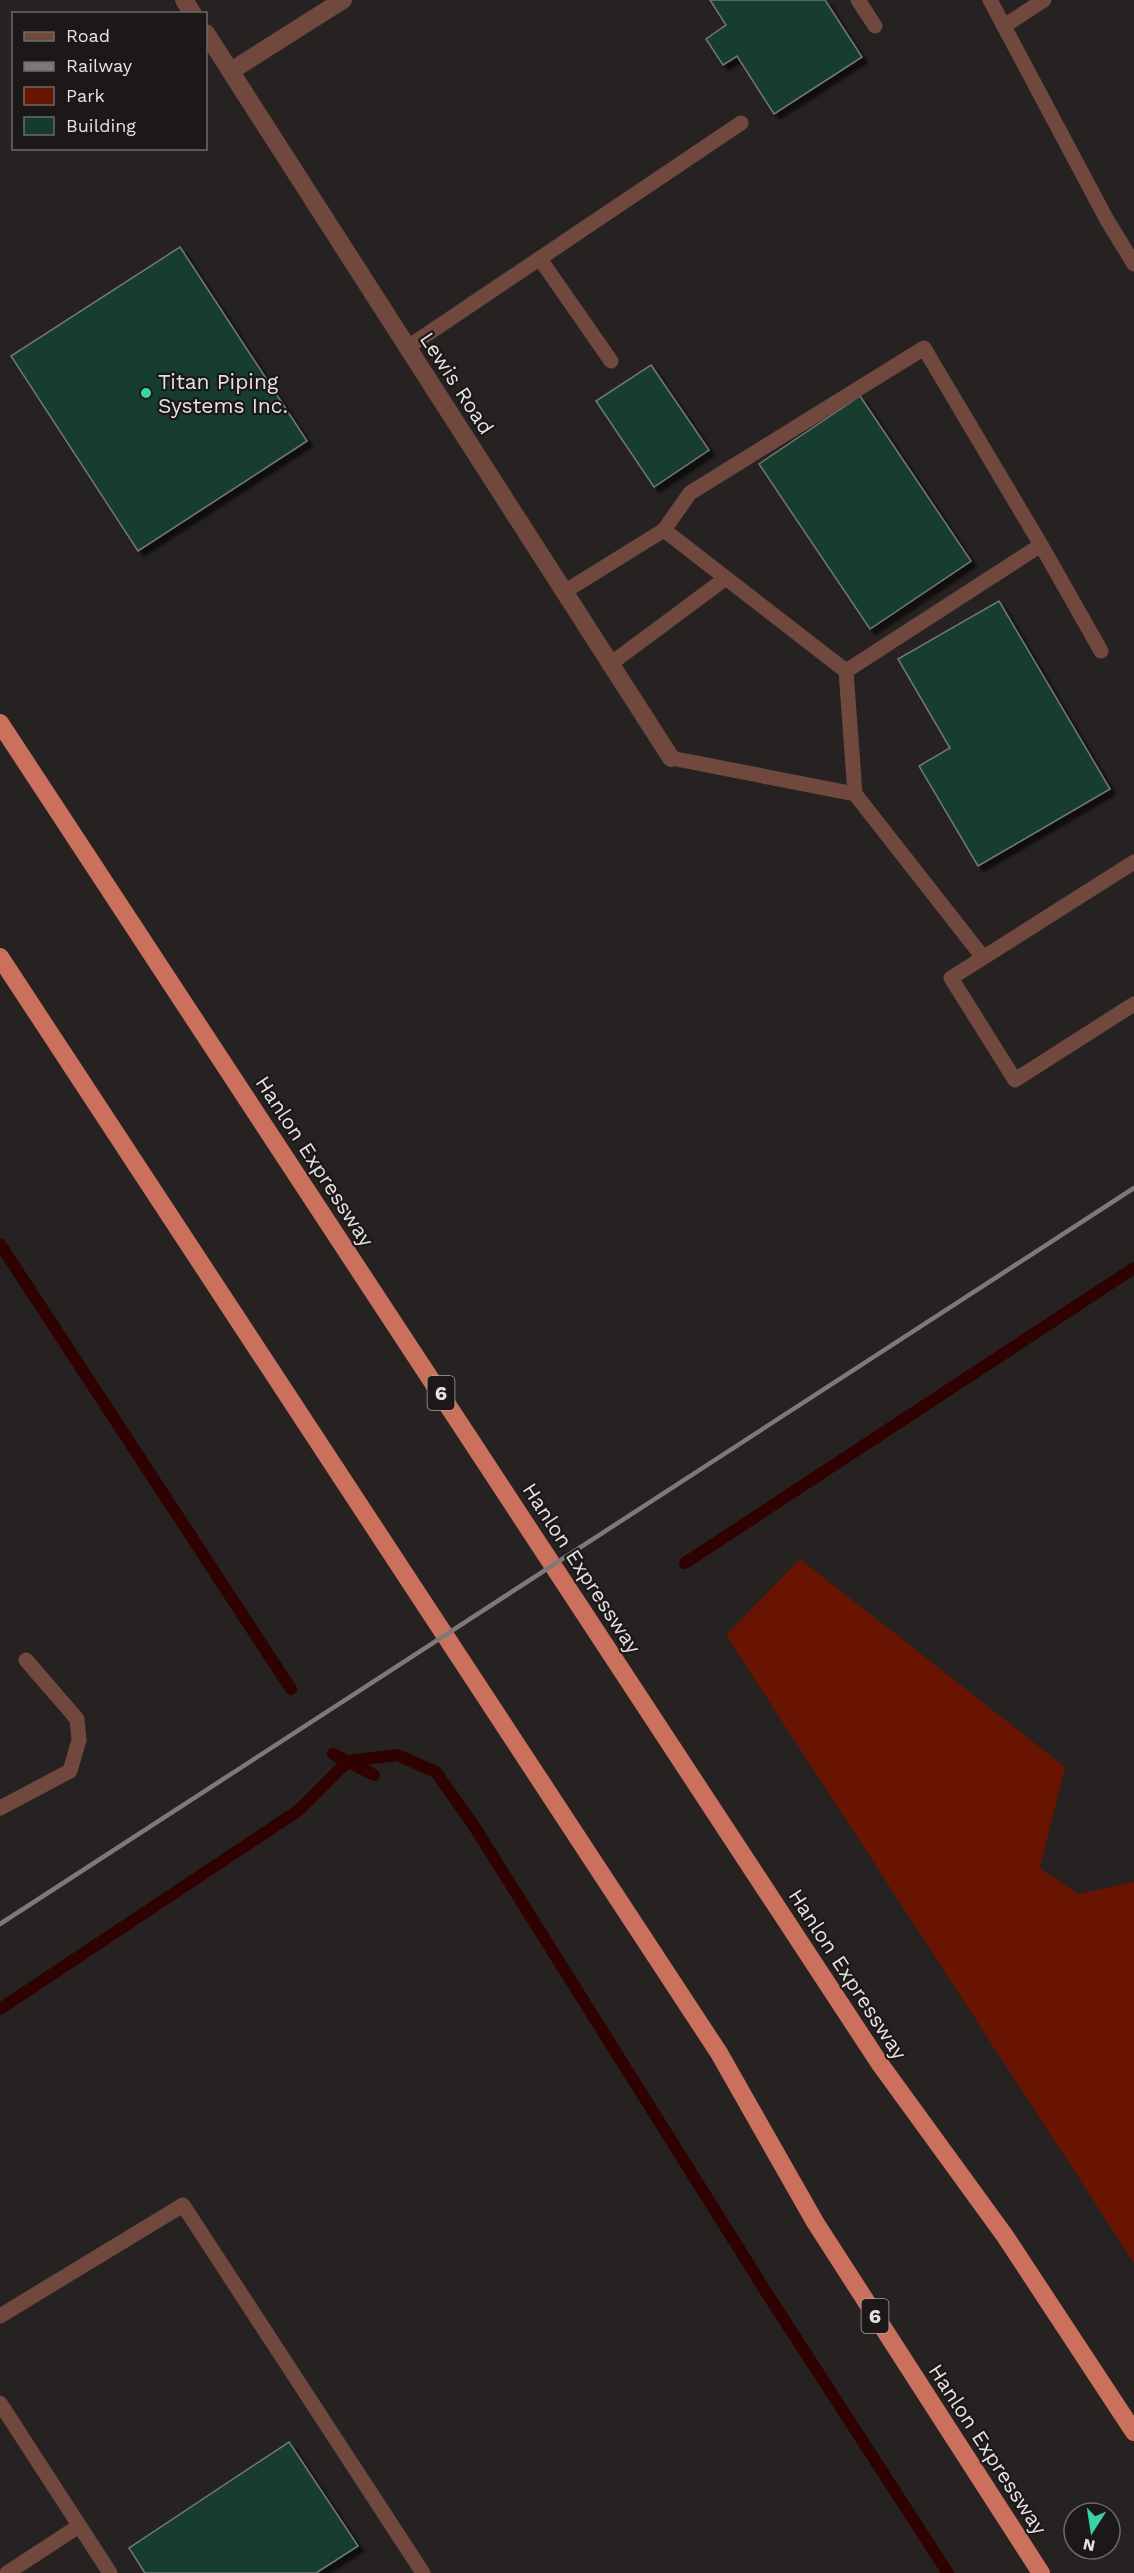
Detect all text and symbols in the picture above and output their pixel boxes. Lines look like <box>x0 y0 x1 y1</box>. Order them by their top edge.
legend <box>12 12 207 150</box>
text: Road <box>66 25 110 46</box>
text: Railway <box>66 55 133 76</box>
text: Park <box>66 85 105 106</box>
text: Building <box>66 115 136 136</box>
street label: Lewis Road <box>415 327 499 439</box>
place label: Titan Piping Systems Inc. <box>158 369 288 418</box>
marker: Titan Piping Systems Inc. <box>139 386 153 400</box>
street label: Hanlon Expressway <box>250 1071 380 1251</box>
road number: 6 <box>428 1376 454 1410</box>
street label: Hanlon Expressway <box>517 1478 647 1658</box>
street label: Hanlon Expressway <box>783 1884 913 2064</box>
road number: 6 <box>862 2299 888 2333</box>
street label: Hanlon Expressway <box>923 2359 1053 2539</box>
north arrow <box>1062 2501 1122 2561</box>
text: N <box>1081 2535 1097 2556</box>

